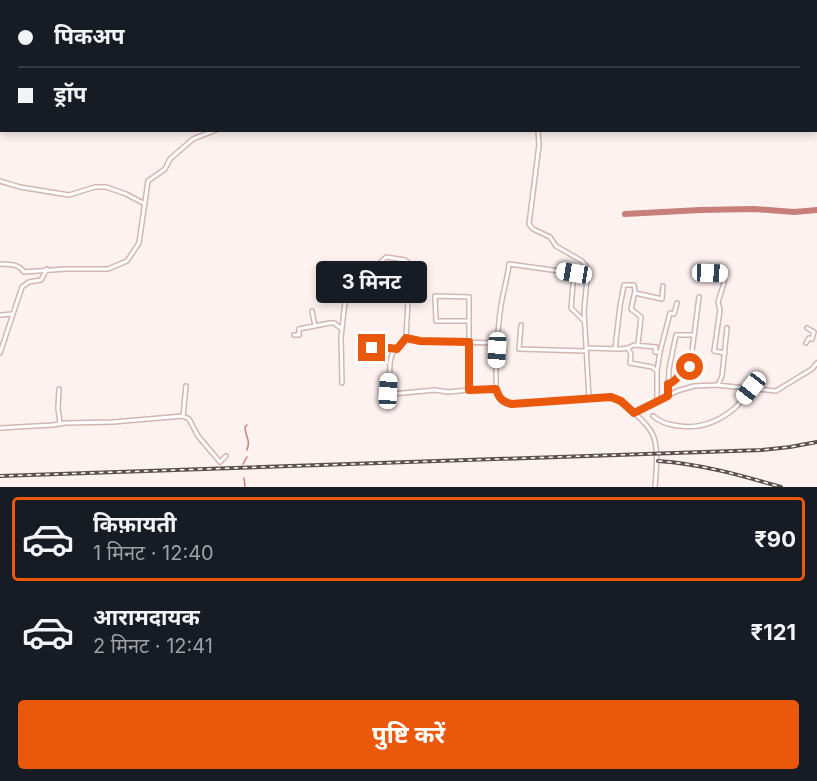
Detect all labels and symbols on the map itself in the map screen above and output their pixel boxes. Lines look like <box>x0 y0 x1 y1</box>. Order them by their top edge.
callout: 3 मिनट <box>316 261 428 303</box>
car <box>555 261 593 285</box>
car <box>692 263 728 283</box>
car <box>487 332 507 368</box>
route end <box>358 334 385 361</box>
route start <box>676 353 703 380</box>
car <box>733 368 769 408</box>
car <box>378 373 398 409</box>

